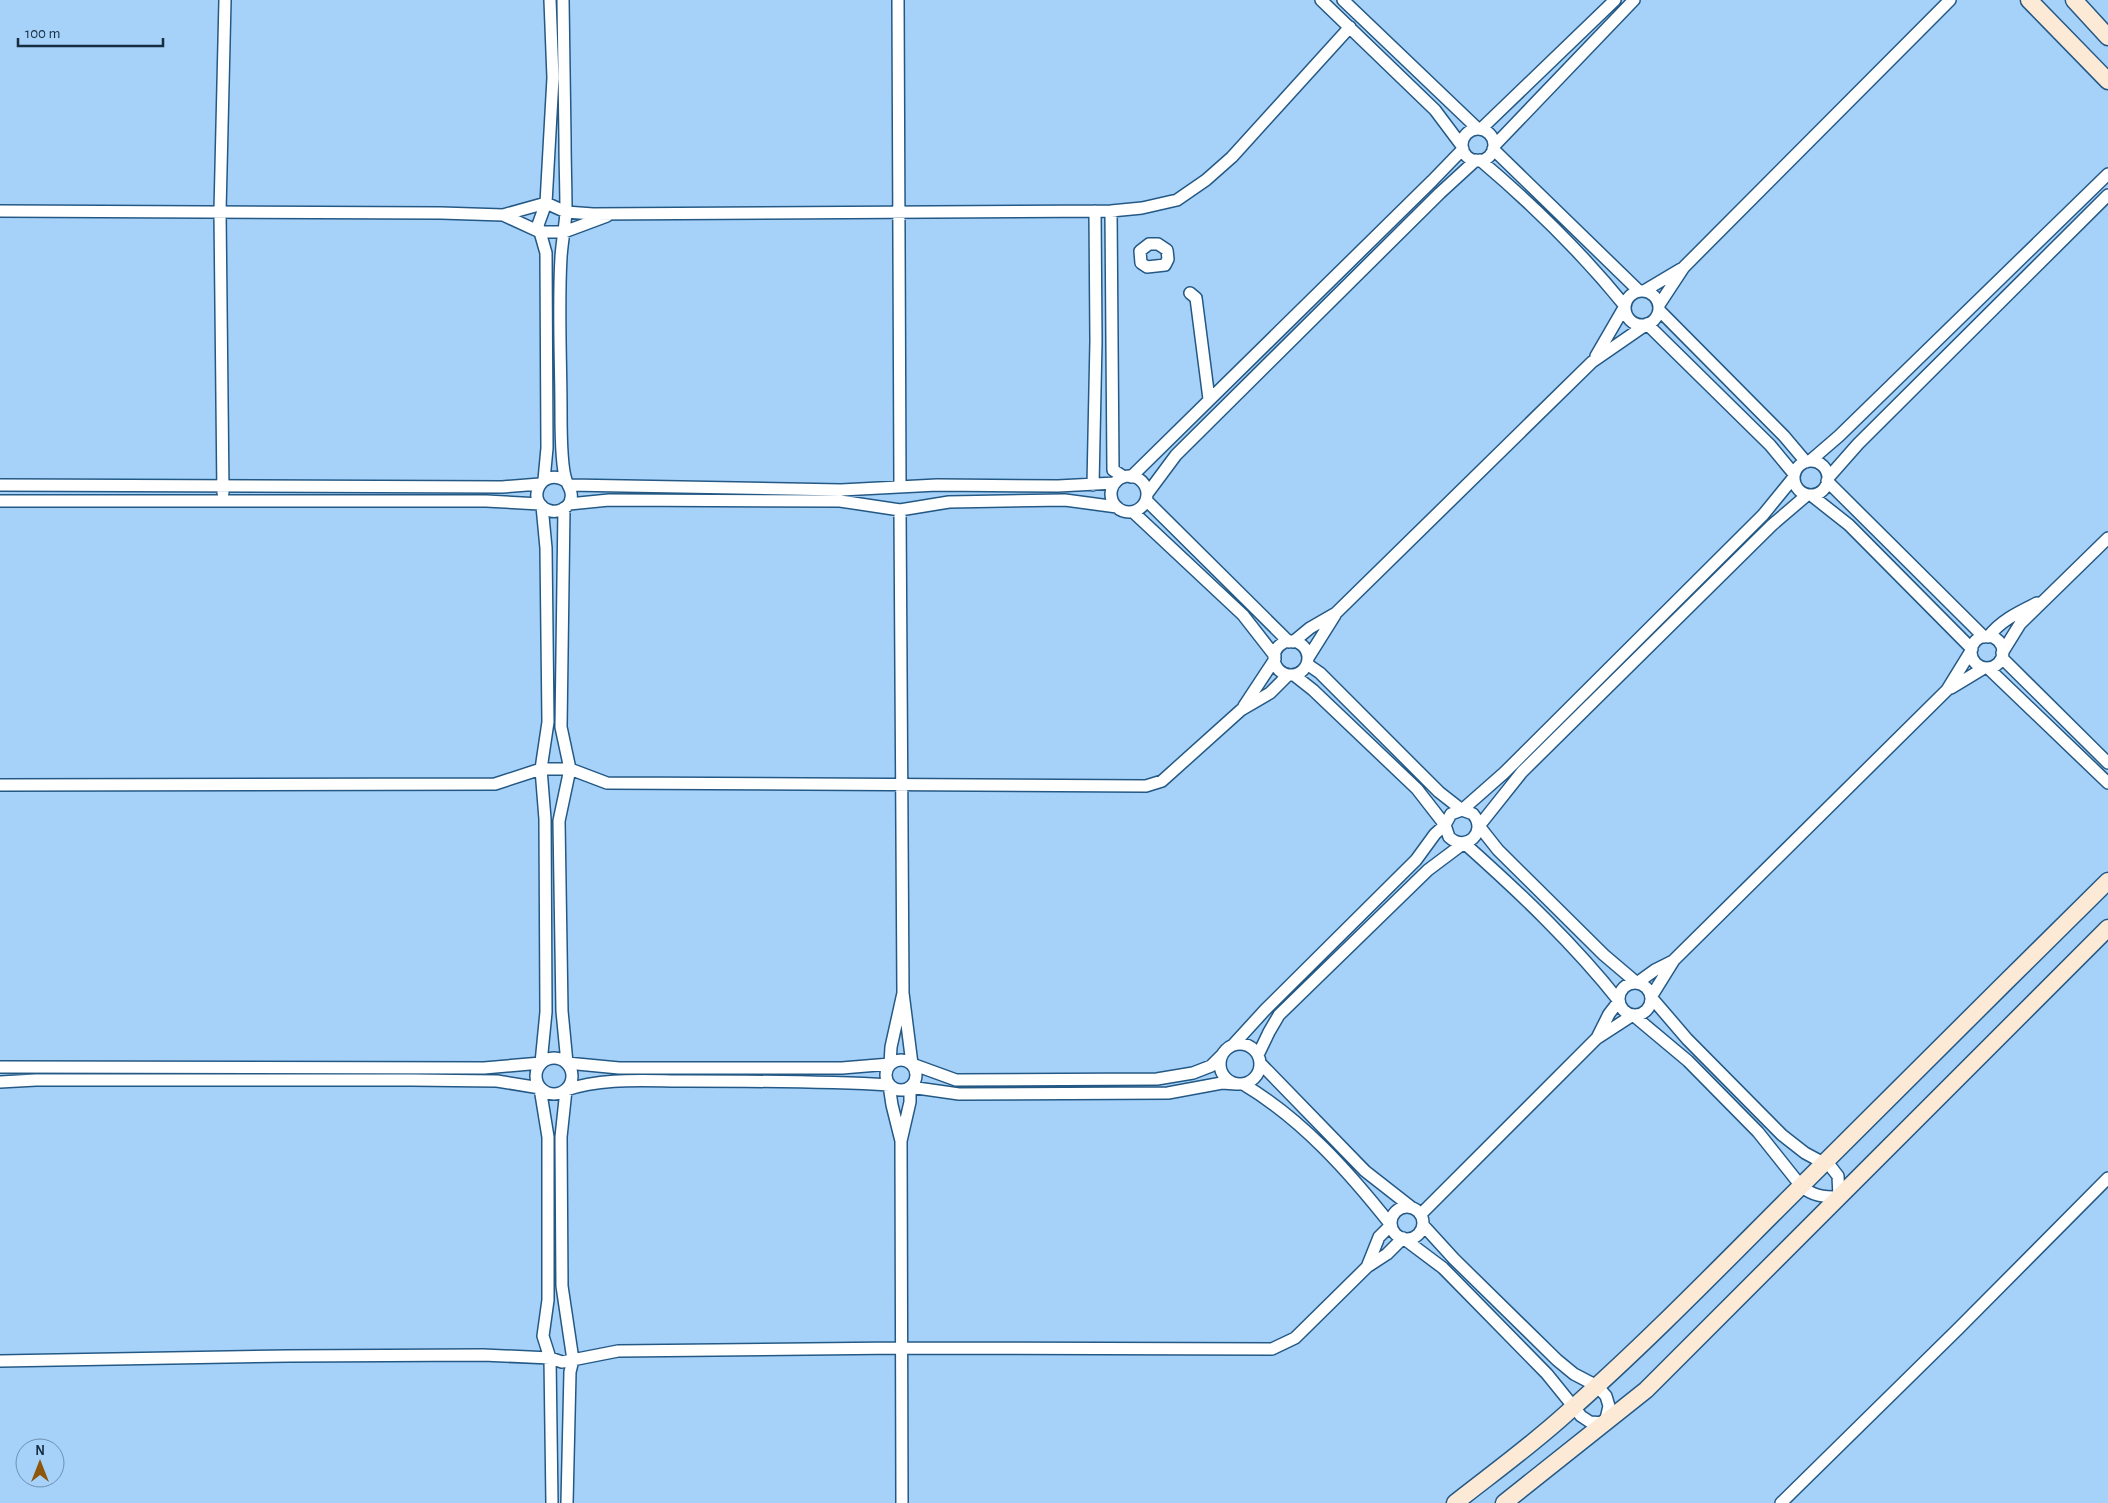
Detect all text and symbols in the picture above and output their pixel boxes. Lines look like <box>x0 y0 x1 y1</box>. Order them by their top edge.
scale bar <box>18 15 162 47</box>
text: 100 m <box>25 26 60 41</box>
north arrow <box>15 1438 65 1488</box>
text: N <box>35 1444 45 1458</box>

